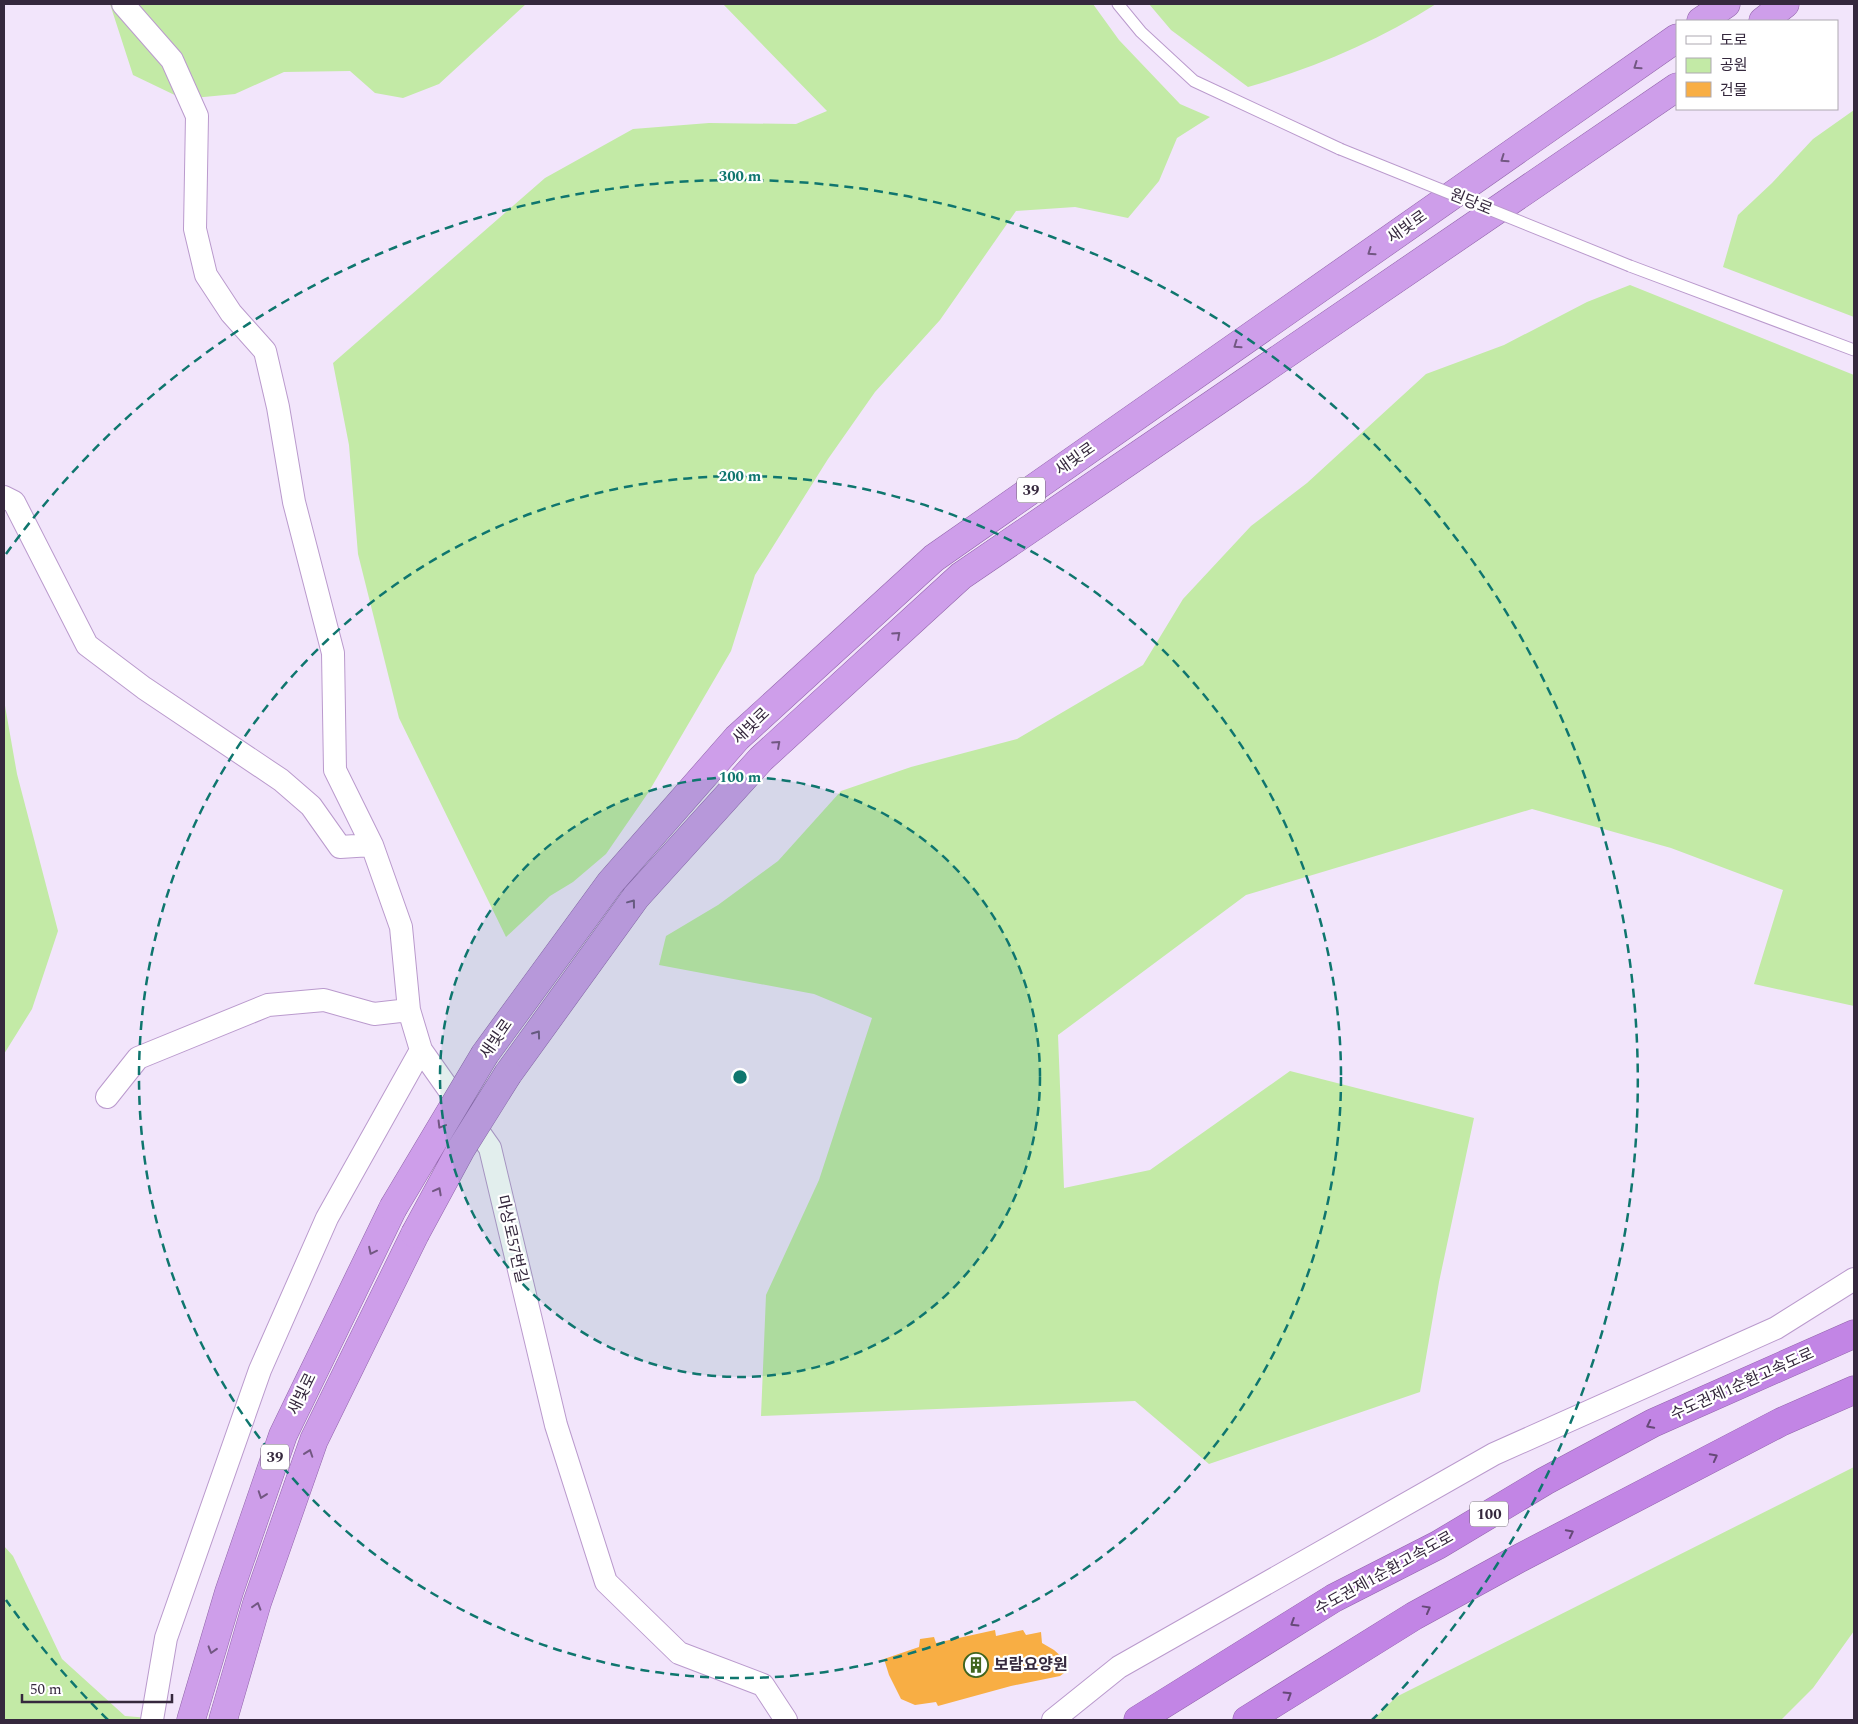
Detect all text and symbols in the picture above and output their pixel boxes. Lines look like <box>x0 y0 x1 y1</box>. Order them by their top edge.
legend <box>1676 20 1838 110</box>
text: 도로 <box>1720 29 1748 52</box>
text: 공원 <box>1720 54 1748 77</box>
one-way arrow <box>1633 60 1643 69</box>
text: 건물 <box>1720 79 1748 102</box>
one-way arrow <box>1500 153 1510 162</box>
text: 300 m <box>719 165 762 188</box>
street label: 원당로 <box>1446 183 1496 222</box>
street label: 새빛로 <box>1382 204 1432 249</box>
one-way arrow <box>1367 246 1376 255</box>
one-way arrow <box>1234 339 1243 349</box>
street label: 새빛로 <box>1050 436 1100 481</box>
text: 200 m <box>719 465 762 488</box>
road number: 39 <box>1017 478 1045 502</box>
one-way arrow <box>892 632 901 641</box>
street label: 새빛로 <box>727 702 775 750</box>
one-way arrow <box>771 741 780 750</box>
text: 100 m <box>719 766 762 789</box>
one-way arrow <box>626 899 635 909</box>
street label: 새빛로 <box>474 1014 519 1064</box>
one-way arrow <box>531 1031 539 1040</box>
centre of rings <box>731 1068 749 1086</box>
one-way arrow <box>437 1119 447 1128</box>
one-way arrow <box>432 1187 442 1196</box>
street label: 마상로57번길 <box>490 1193 534 1285</box>
one-way arrow <box>368 1246 378 1255</box>
street label: 수도권제1순환고속도로 <box>1666 1341 1818 1427</box>
street label: 새빛로 <box>282 1369 323 1419</box>
one-way arrow <box>1646 1419 1655 1429</box>
road number: 39 <box>261 1444 289 1470</box>
one-way arrow <box>303 1449 313 1457</box>
one-way arrow <box>1708 1453 1717 1463</box>
one-way arrow <box>258 1490 268 1499</box>
road number: 100 <box>1470 1502 1508 1526</box>
street label: 수도권제1순환고속도로 <box>1310 1525 1458 1621</box>
one-way arrow <box>1565 1529 1574 1539</box>
one-way arrow <box>251 1603 261 1611</box>
one-way arrow <box>1421 1606 1430 1616</box>
one-way arrow <box>1290 1617 1299 1627</box>
one-way arrow <box>207 1645 217 1653</box>
building icon: 보람요양원 <box>963 1652 989 1678</box>
place label: 보람요양원 <box>994 1653 1068 1677</box>
scale bar <box>22 1672 172 1704</box>
text: 50 m <box>30 1678 62 1701</box>
one-way arrow <box>1283 1691 1292 1701</box>

